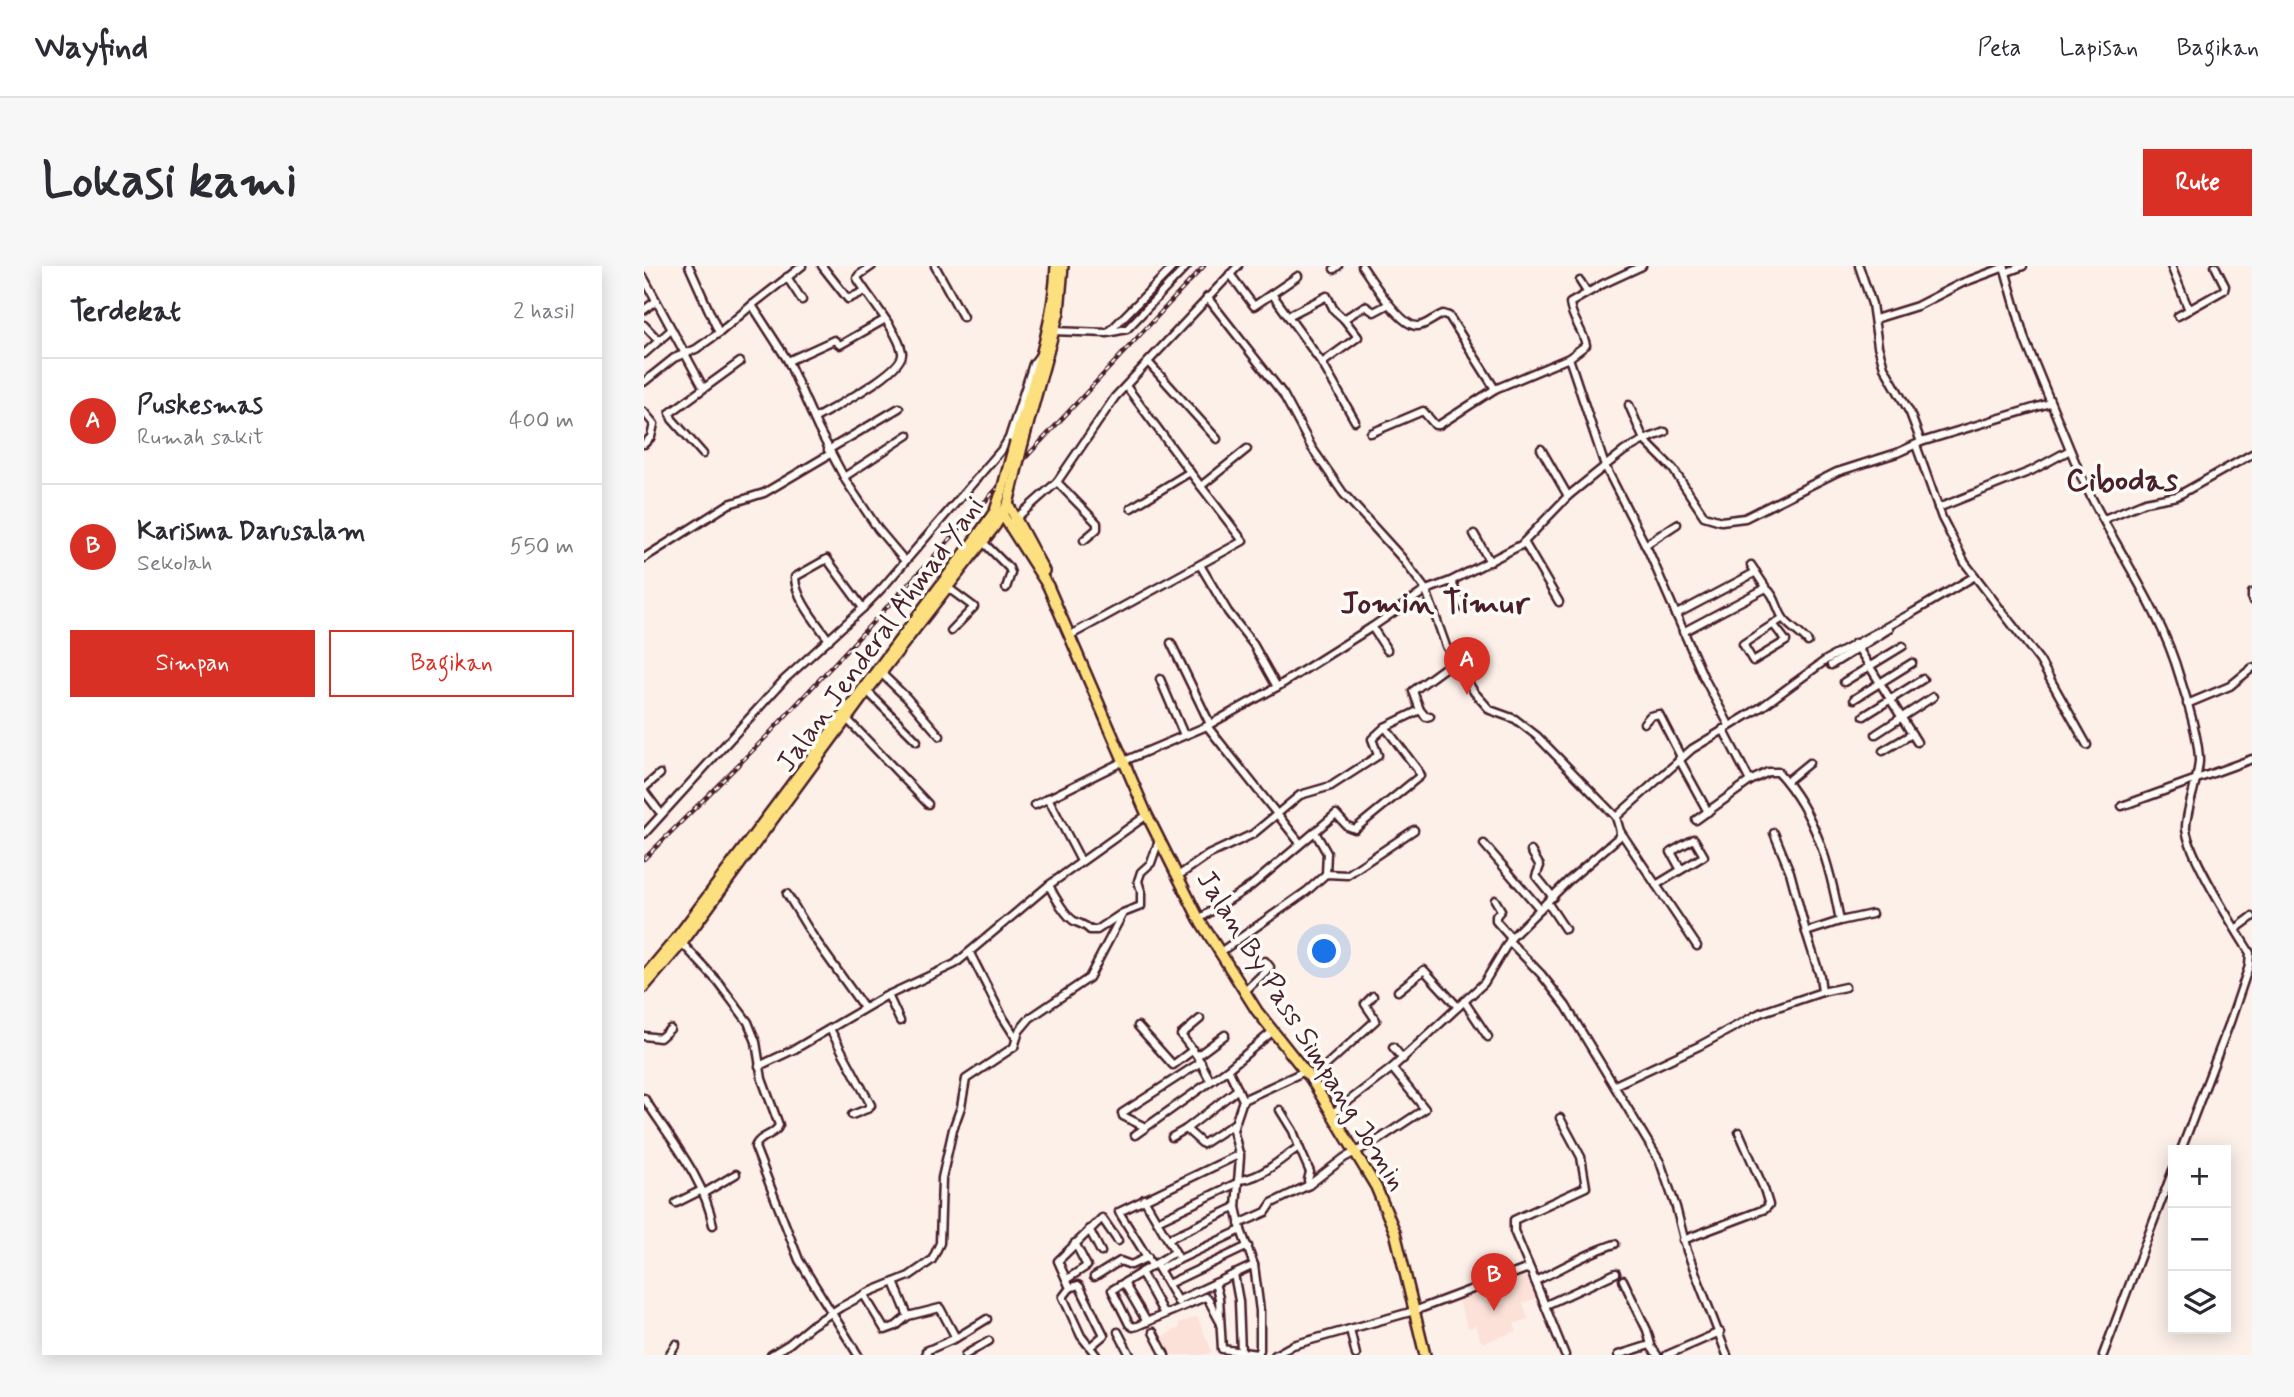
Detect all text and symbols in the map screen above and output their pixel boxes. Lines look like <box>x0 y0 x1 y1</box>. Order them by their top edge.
text: Wayfind <box>35 26 148 70</box>
text: Peta <box>1978 33 2021 64</box>
text: Lapisan <box>2059 33 2138 64</box>
text: Bagikan <box>2176 33 2259 64</box>
button: Rute <box>2143 149 2252 216</box>
text: Lokasi kami <box>42 150 297 215</box>
text: Terdekat <box>70 292 181 331</box>
text: 2 hasil <box>513 297 574 327</box>
text: Puskesmas <box>137 389 263 423</box>
text: A <box>85 406 101 436</box>
text: 400 m <box>509 406 574 436</box>
text: Rumah sakit <box>137 423 264 453</box>
district label: Cibodas <box>2066 460 2179 502</box>
street label: Jalan Jenderal Ahmad Yani <box>768 490 994 780</box>
text: Karisma Darusalam <box>137 515 365 549</box>
text: B <box>86 532 100 562</box>
text: 550 m <box>510 532 574 562</box>
text: Sekolah <box>137 549 213 579</box>
district label: Jomin Timur <box>1340 583 1531 625</box>
button: Simpan <box>70 630 315 697</box>
button: Bagikan <box>329 630 574 697</box>
pin: A <box>1444 637 1490 695</box>
street label: Jalan By Pass Simpang Jomin <box>1187 864 1415 1198</box>
your location <box>1307 934 1341 968</box>
map controls <box>2168 1145 2231 1334</box>
button: + <box>2168 1145 2231 1208</box>
button: − <box>2168 1208 2231 1271</box>
pin: B <box>1471 1253 1517 1311</box>
button: layers <box>2168 1271 2231 1334</box>

